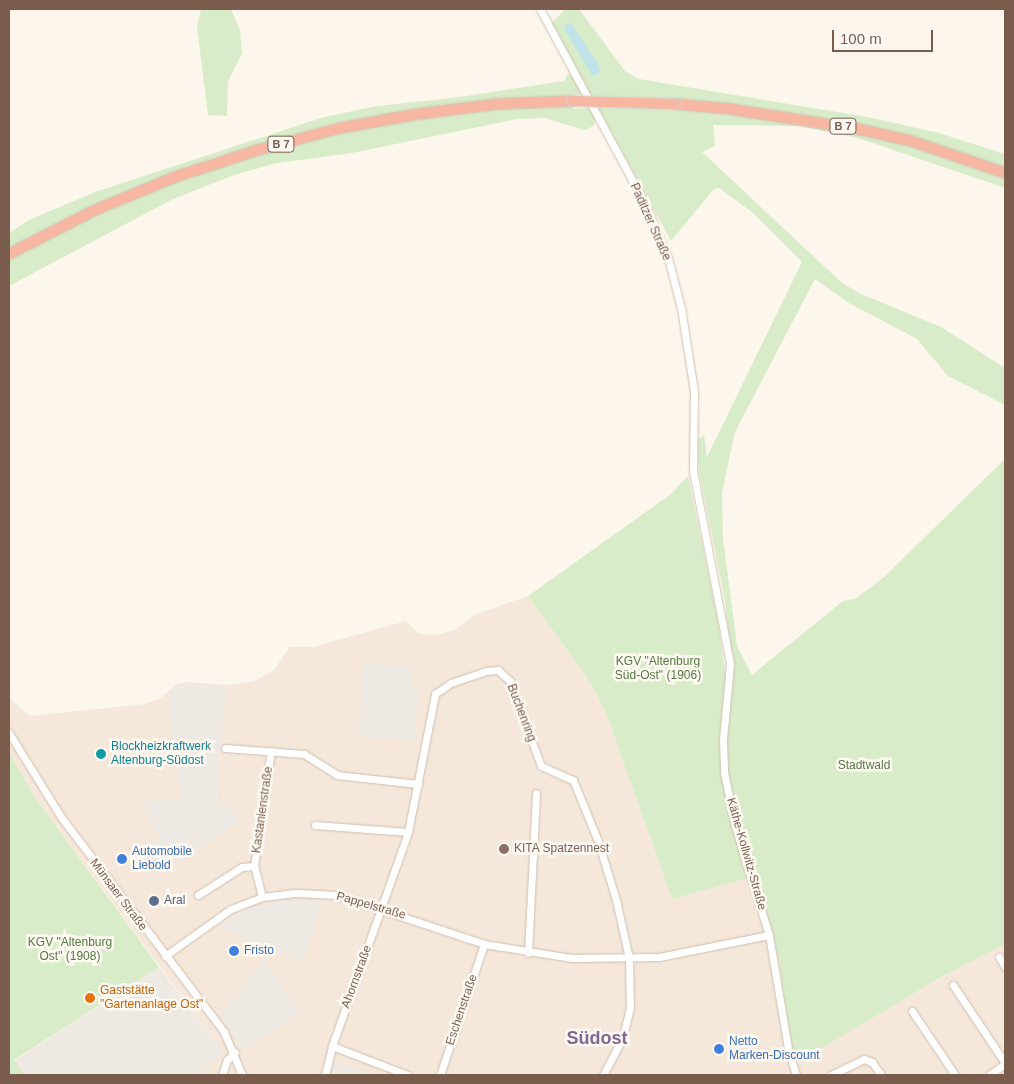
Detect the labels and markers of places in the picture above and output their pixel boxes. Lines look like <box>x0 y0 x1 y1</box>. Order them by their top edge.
place label: Blockheizkraftwerk Altenburg-Südost <box>111 740 211 768</box>
marker: Blockheizkraftwerk Altenburg-Südost <box>95 748 107 760</box>
place label: KITA Spatzennest <box>514 842 610 856</box>
marker: KITA Spatzennest <box>498 843 510 855</box>
place label: Automobile Liebold <box>132 845 192 873</box>
marker: Automobile Liebold <box>116 853 128 865</box>
place label: Aral <box>164 894 185 908</box>
marker: Aral <box>148 895 160 907</box>
place label: Fristo <box>244 944 274 958</box>
marker: Fristo <box>228 945 240 957</box>
place label: Gaststätte "Gartenanlage Ost" <box>100 984 203 1012</box>
marker: Gaststätte "Gartenanlage Ost" <box>84 992 96 1004</box>
place label: Netto Marken-Discount <box>729 1035 820 1063</box>
marker: Netto Marken-Discount <box>713 1043 725 1055</box>

